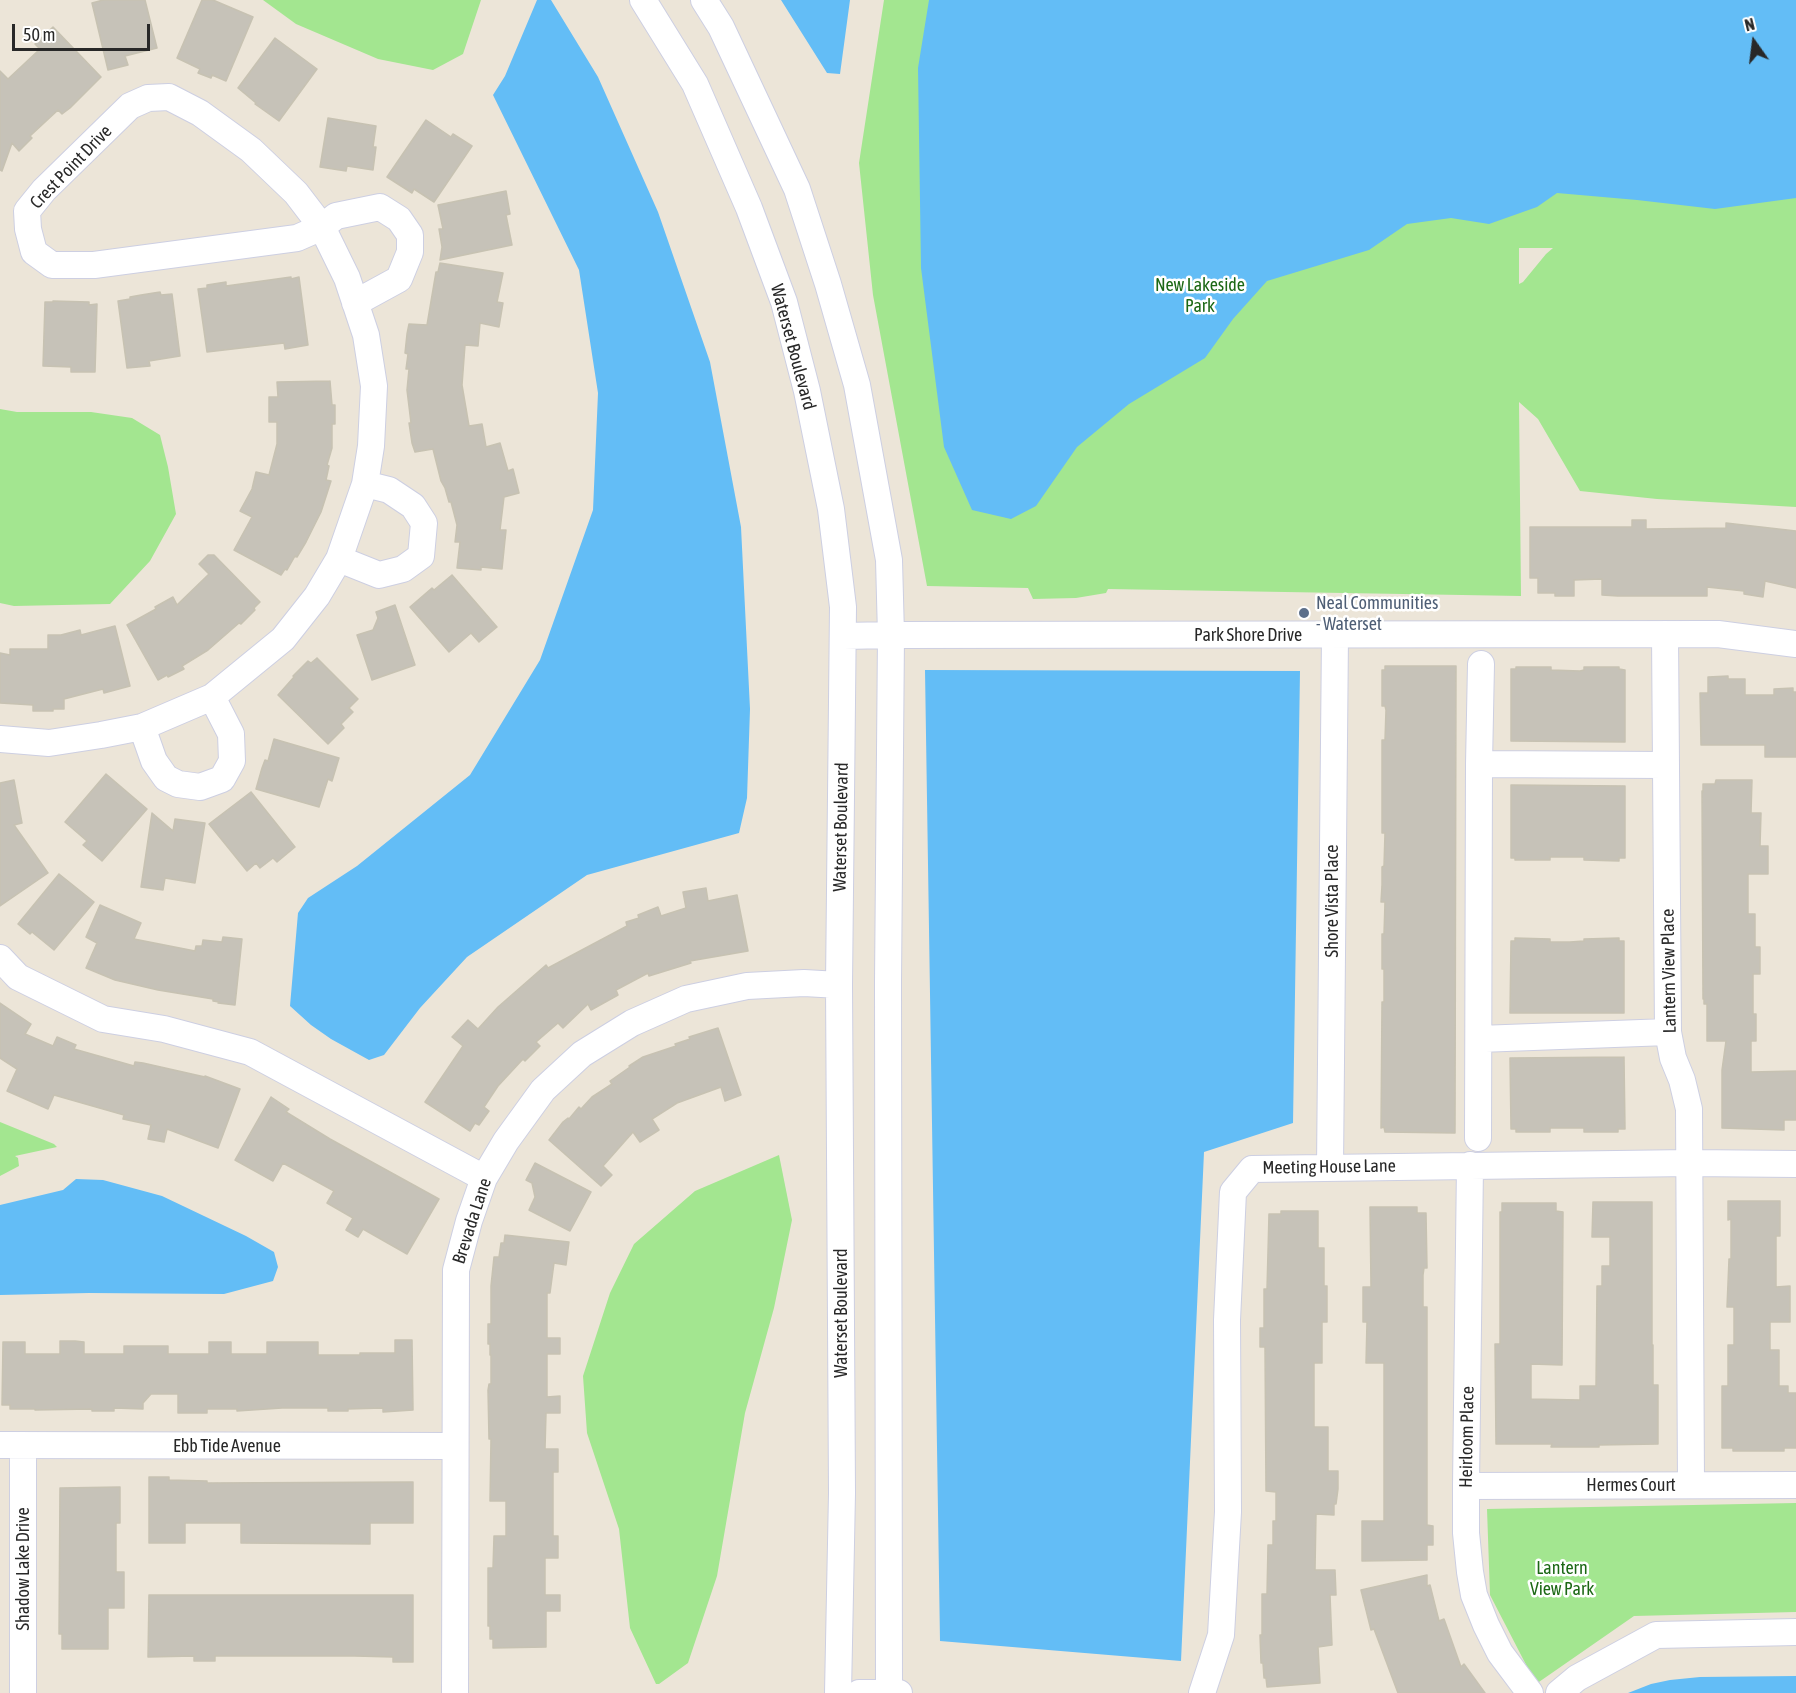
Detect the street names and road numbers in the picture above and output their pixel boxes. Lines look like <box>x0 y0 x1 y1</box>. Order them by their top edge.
street label: Crest Point Drive <box>26 121 116 213</box>
street label: Waterset Boulevard <box>766 282 820 412</box>
street label: Park Shore Drive <box>1194 624 1302 646</box>
street label: Waterset Boulevard <box>829 762 853 892</box>
street label: Shore Vista Place <box>1321 845 1343 957</box>
street label: Lantern View Place <box>1657 908 1681 1034</box>
street label: Meeting House Lane <box>1262 1155 1396 1179</box>
street label: Brevada Lane <box>448 1175 496 1267</box>
street label: Waterset Boulevard <box>830 1248 852 1378</box>
street label: Heirloom Place <box>1455 1386 1479 1488</box>
street label: Ebb Tide Avenue <box>173 1435 281 1457</box>
street label: Hermes Court <box>1586 1474 1676 1496</box>
street label: Shadow Lake Drive <box>12 1507 34 1631</box>

